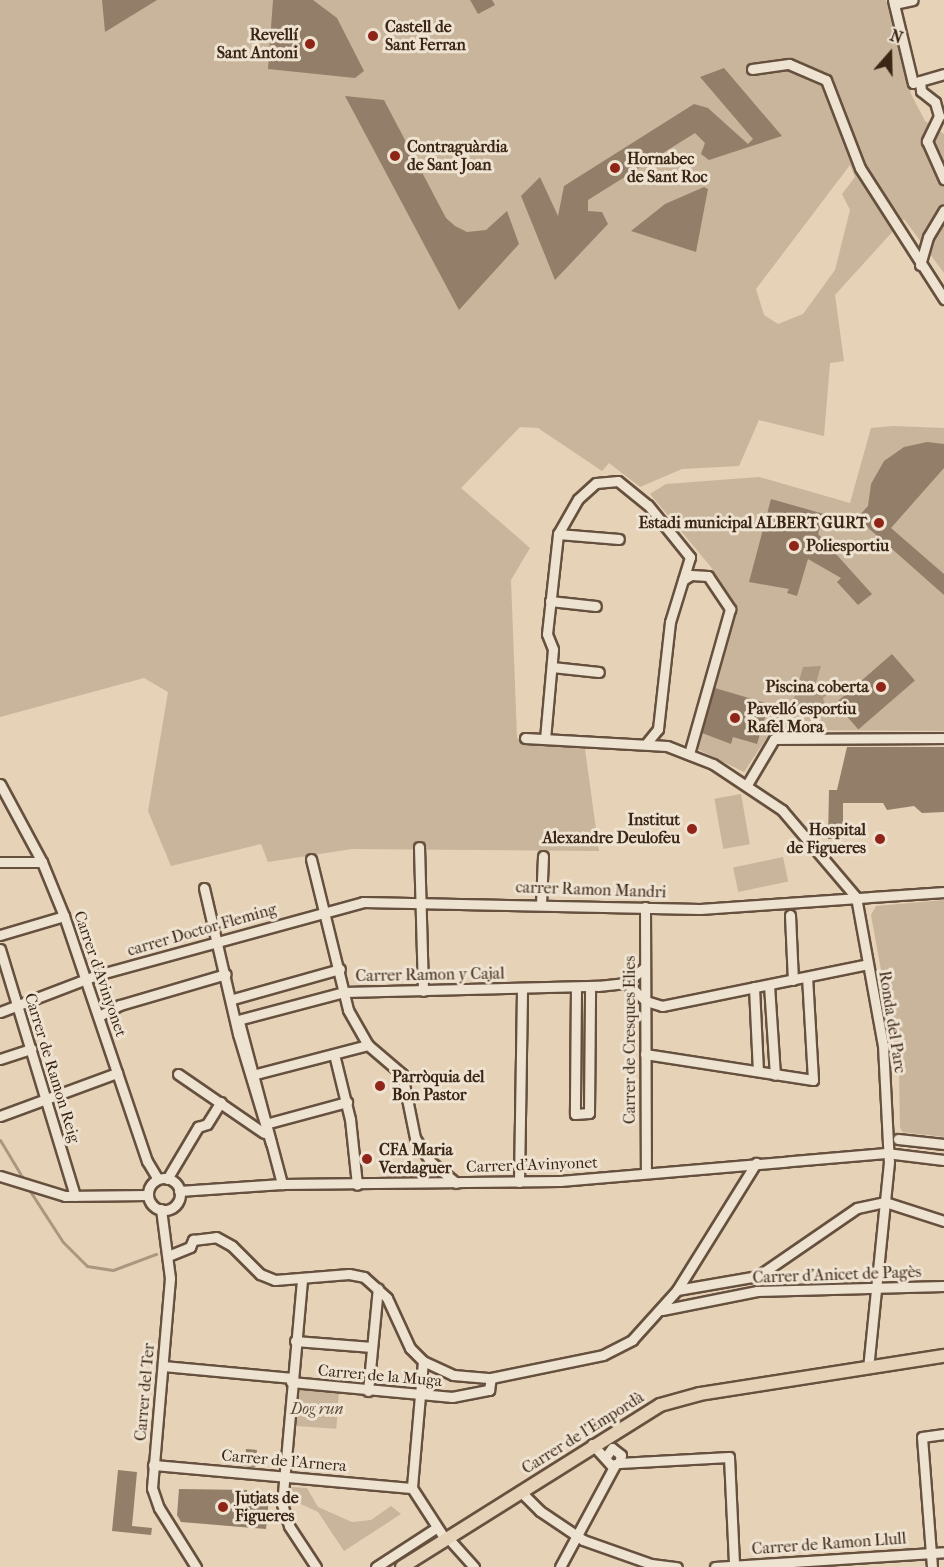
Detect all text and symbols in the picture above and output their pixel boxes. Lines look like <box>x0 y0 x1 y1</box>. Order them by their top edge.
place label: Castell de Sant Ferran <box>385 17 466 55</box>
north arrow <box>860 24 920 84</box>
place label: Revellí Sant Antoni <box>217 25 298 63</box>
text: N <box>887 26 905 48</box>
marker: Castell de Sant Ferran <box>366 29 380 43</box>
marker: Revellí Sant Antoni <box>303 37 317 51</box>
place label: Contraguàrdia de Sant Joan <box>407 137 508 175</box>
marker: Contraguàrdia de Sant Joan <box>388 149 402 163</box>
place label: Hornabec de Sant Roc <box>627 149 708 187</box>
marker: Hornabec de Sant Roc <box>608 161 622 175</box>
place label: Estadi municipal ALBERT GURT <box>639 513 867 533</box>
marker: Estadi municipal ALBERT GURT <box>872 516 886 530</box>
place label: Poliesportiu <box>806 536 889 556</box>
marker: Poliesportiu <box>787 539 801 553</box>
place label: Piscina coberta <box>765 677 869 697</box>
marker: Piscina coberta <box>874 680 888 694</box>
place label: Pavelló esportiu Rafel Mora <box>747 699 856 737</box>
marker: Pavelló esportiu Rafel Mora <box>728 711 742 725</box>
place label: Institut Alexandre Deulofeu <box>542 810 680 848</box>
place label: Hospital de Figueres <box>786 820 866 858</box>
marker: Institut Alexandre Deulofeu <box>685 822 699 836</box>
marker: Hospital de Figueres <box>871 830 889 848</box>
street label: carrer Ramon Mandri <box>515 878 667 902</box>
street label: carrer Doctor Fleming <box>125 900 279 960</box>
street label: Carrer d'Avinyonet <box>69 909 131 1039</box>
street label: Carrer de Cresques Elies <box>620 956 640 1124</box>
street label: Carrer Ramon y Cajal <box>355 964 505 986</box>
street label: Ronda del Parc <box>874 969 910 1075</box>
street label: Carrer de Ramon Reig <box>20 991 84 1145</box>
place label: Parròquia del Bon Pastor <box>392 1067 484 1105</box>
marker: Parròquia del Bon Pastor <box>373 1079 387 1093</box>
place label: CFA Maria Verdaguer <box>379 1140 453 1178</box>
marker: CFA Maria Verdaguer <box>360 1152 374 1166</box>
street label: Carrer d'Avinyonet <box>466 1153 598 1177</box>
street label: Carrer d'Anicet de Pagès <box>752 1262 922 1288</box>
street label: Carrer del Ter <box>131 1342 159 1442</box>
street label: Carrer de la Muga <box>317 1361 443 1391</box>
street label: Carrer de l'Empordà <box>518 1388 648 1478</box>
park label: Dog run <box>290 1399 344 1419</box>
street label: Carrer de l'Arnera <box>221 1446 347 1476</box>
place label: Jutjats de Figueres <box>235 1488 299 1526</box>
marker: Jutjats de Figueres <box>216 1500 230 1514</box>
street label: Carrer de Ramon Llull <box>751 1529 907 1559</box>

